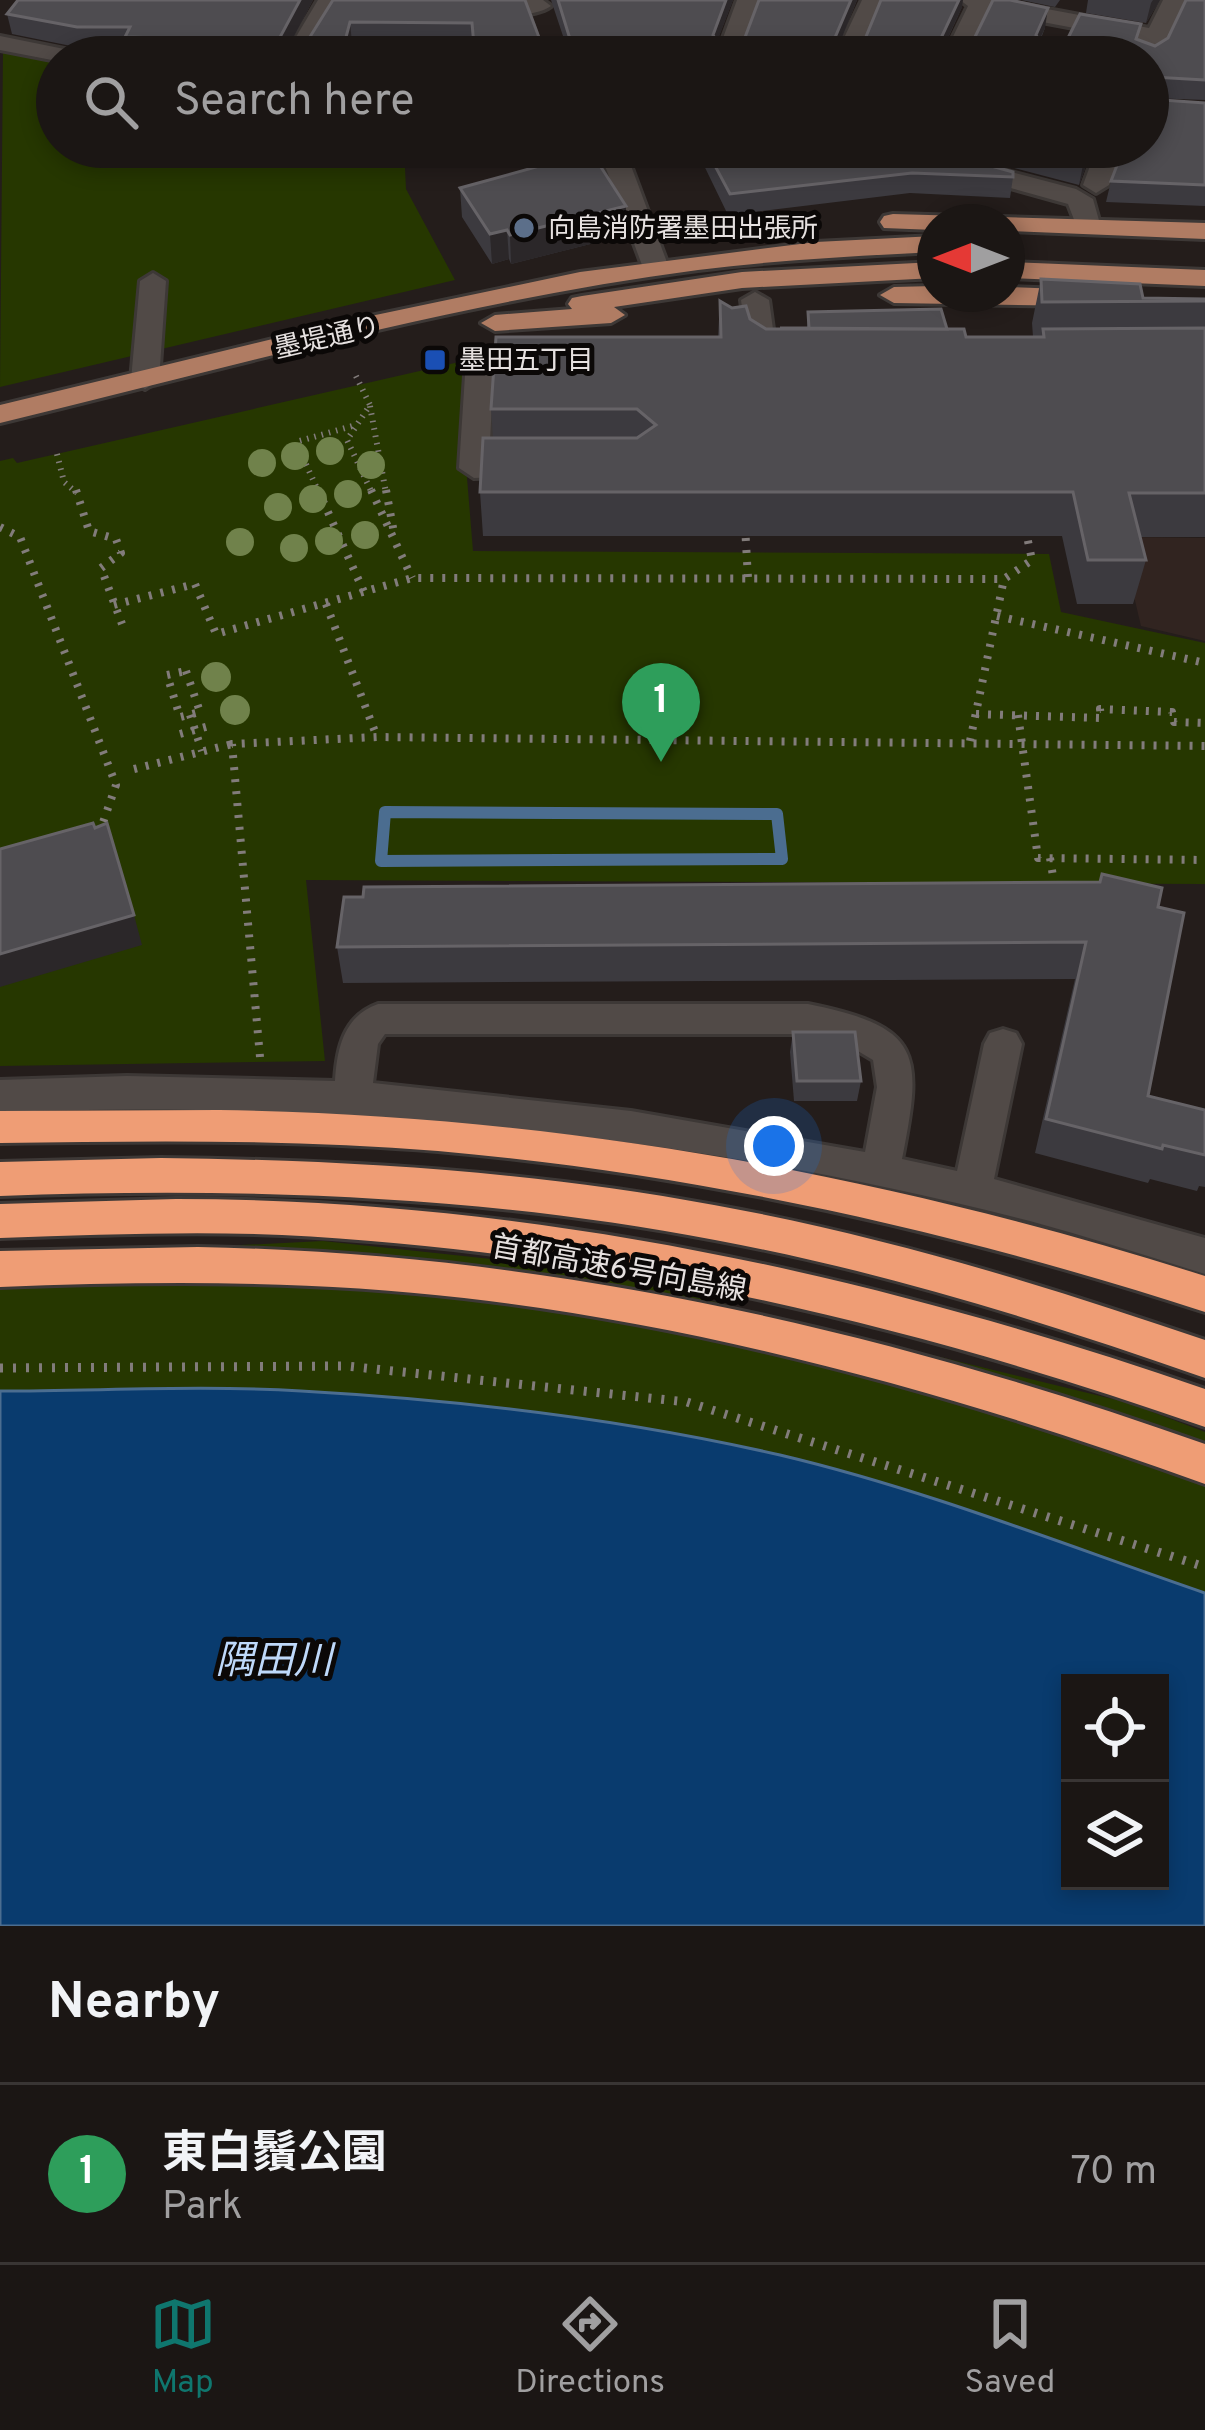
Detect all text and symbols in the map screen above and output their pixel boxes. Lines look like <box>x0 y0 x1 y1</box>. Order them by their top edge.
search box <box>36 36 1169 168</box>
icon: search <box>78 69 144 135</box>
text: Search here <box>174 74 414 131</box>
north arrow <box>917 204 1025 312</box>
place label: 向島消防署墨田出張所 <box>548 213 818 247</box>
marker: 向島消防署墨田出張所 <box>511 215 537 241</box>
street label: 墨堤通り <box>271 310 384 368</box>
place label: 墨田五丁目 <box>459 345 594 379</box>
marker: 墨田五丁目 <box>422 347 448 373</box>
pin: 1 <box>622 663 700 762</box>
your location <box>744 1116 804 1176</box>
street label: 首都高速6号向島線 <box>488 1230 749 1311</box>
water label: 隅田川 <box>215 1639 336 1688</box>
map controls <box>1061 1674 1169 1890</box>
button: locate <box>1061 1674 1169 1782</box>
button: layers <box>1061 1782 1169 1890</box>
text: Nearby <box>48 1972 220 2037</box>
text: 東白鬚公園 <box>162 2127 387 2184</box>
text: 1 <box>79 2149 95 2198</box>
text: 70 m <box>1071 2149 1157 2198</box>
text: Park <box>162 2184 243 2233</box>
tab: Map <box>150 2291 216 2405</box>
tab: Directions <box>515 2291 665 2405</box>
tab: Saved <box>965 2291 1055 2405</box>

